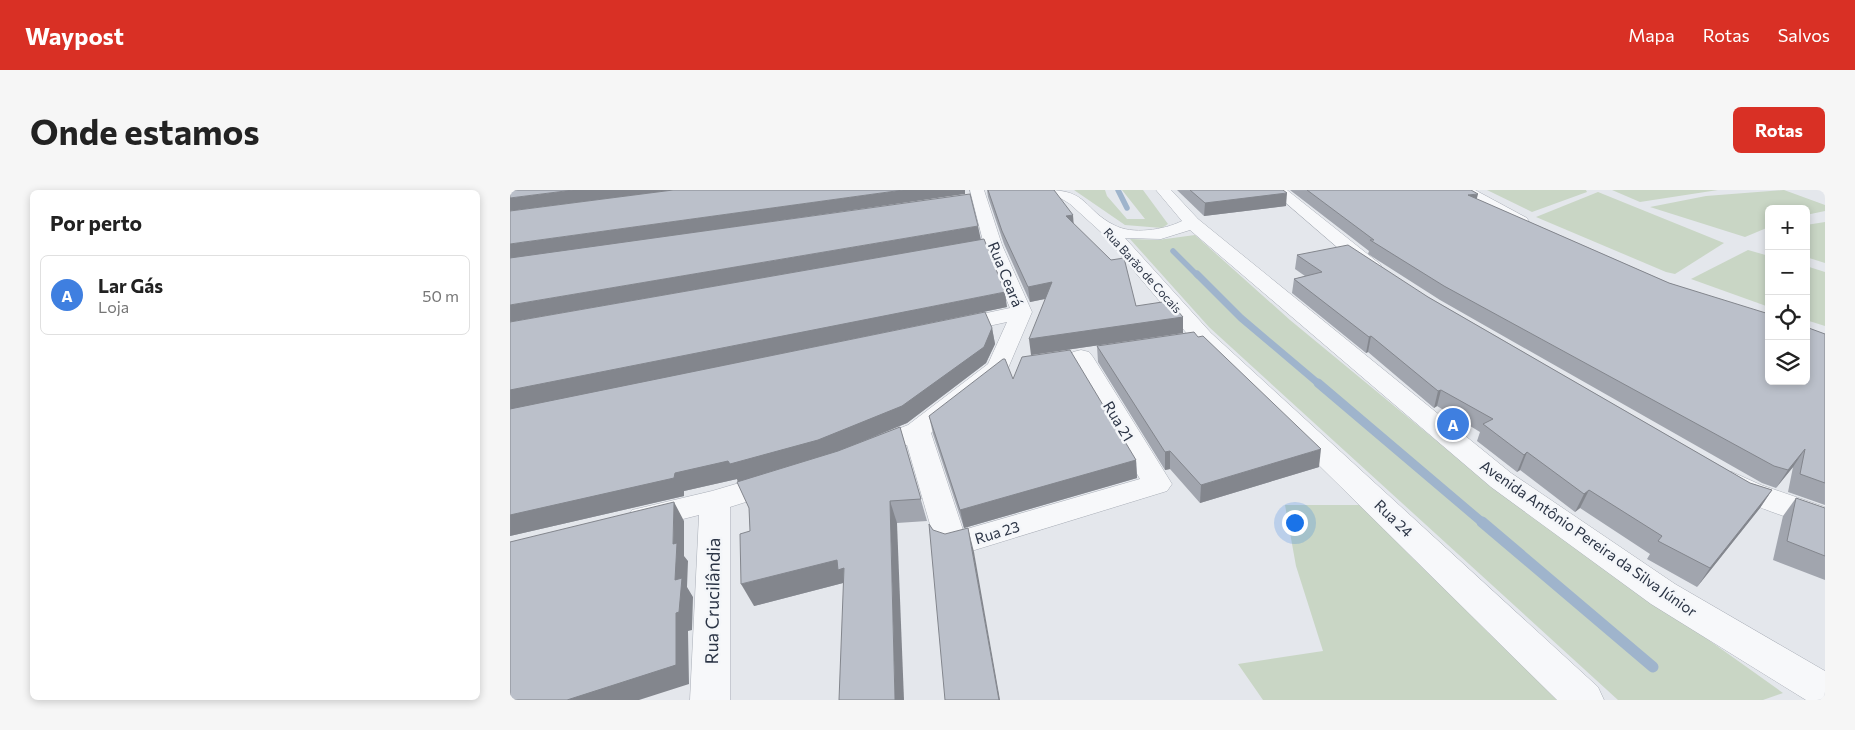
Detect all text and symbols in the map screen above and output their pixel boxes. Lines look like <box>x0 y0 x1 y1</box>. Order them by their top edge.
text: Waypost <box>25 21 124 50</box>
text: Mapa <box>1628 24 1675 46</box>
text: Rotas <box>1703 24 1750 46</box>
text: Salvos <box>1778 24 1830 46</box>
button: Rotas <box>1733 107 1825 153</box>
text: Onde estamos <box>30 109 260 152</box>
map controls <box>1765 205 1810 385</box>
button: + <box>1765 205 1810 250</box>
text: Por perto <box>50 210 142 235</box>
street label: Rua Barão de Cocais <box>1101 225 1185 315</box>
street label: Rua Ceará <box>985 239 1027 309</box>
button: − <box>1765 250 1810 295</box>
text: Lar Gás <box>98 274 163 297</box>
text: A <box>61 286 73 305</box>
text: 50 m <box>422 286 459 305</box>
button: locate <box>1765 295 1810 340</box>
text: Loja <box>98 297 129 316</box>
button: layers <box>1765 340 1810 385</box>
street label: Rua 21 <box>1100 398 1138 444</box>
pin: A <box>1437 405 1469 443</box>
street label: Avenida Antônio Pereira da Silva Júnior <box>1477 456 1701 620</box>
street label: Rua 24 <box>1371 496 1417 540</box>
your location <box>1282 510 1308 536</box>
street label: Rua 23 <box>972 517 1022 547</box>
street label: Rua Crucilândia <box>700 537 724 665</box>

